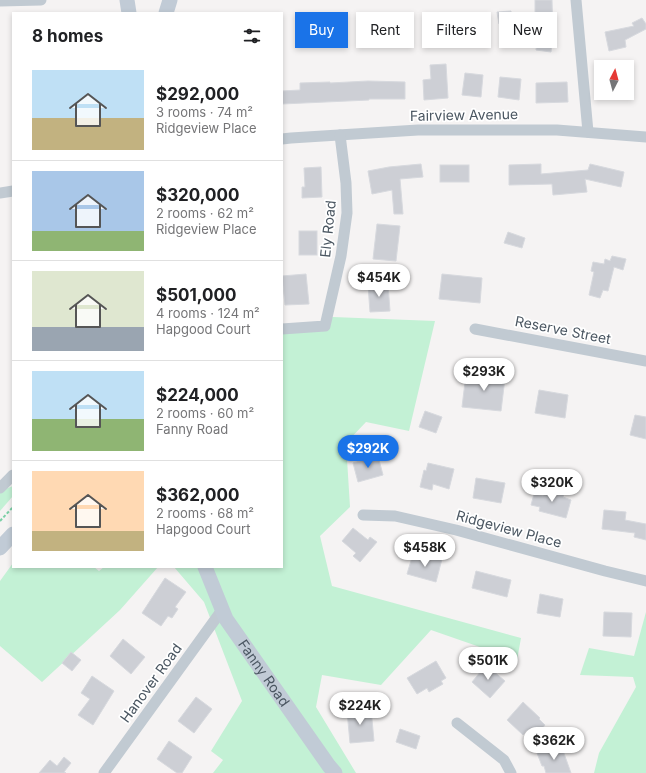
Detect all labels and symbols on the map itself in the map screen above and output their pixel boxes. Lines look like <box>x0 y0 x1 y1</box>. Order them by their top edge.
north arrow <box>594 60 634 100</box>
street label: Fairview Avenue <box>410 105 518 124</box>
street label: Ely Road <box>316 199 339 258</box>
pin: $454K <box>351 264 407 298</box>
street label: Reserve Street <box>514 312 613 347</box>
pin: $293K <box>456 358 512 392</box>
pin: $292K <box>340 435 396 469</box>
pin: $320K <box>524 469 580 503</box>
street label: Ridgeview Place <box>455 506 564 551</box>
pin: $458K <box>397 534 453 568</box>
street label: Fanny Road <box>235 636 294 709</box>
street label: Hanover Road <box>116 640 185 725</box>
pin: $501K <box>460 647 516 681</box>
pin: $224K <box>332 692 388 726</box>
pin: $362K <box>526 727 582 761</box>

